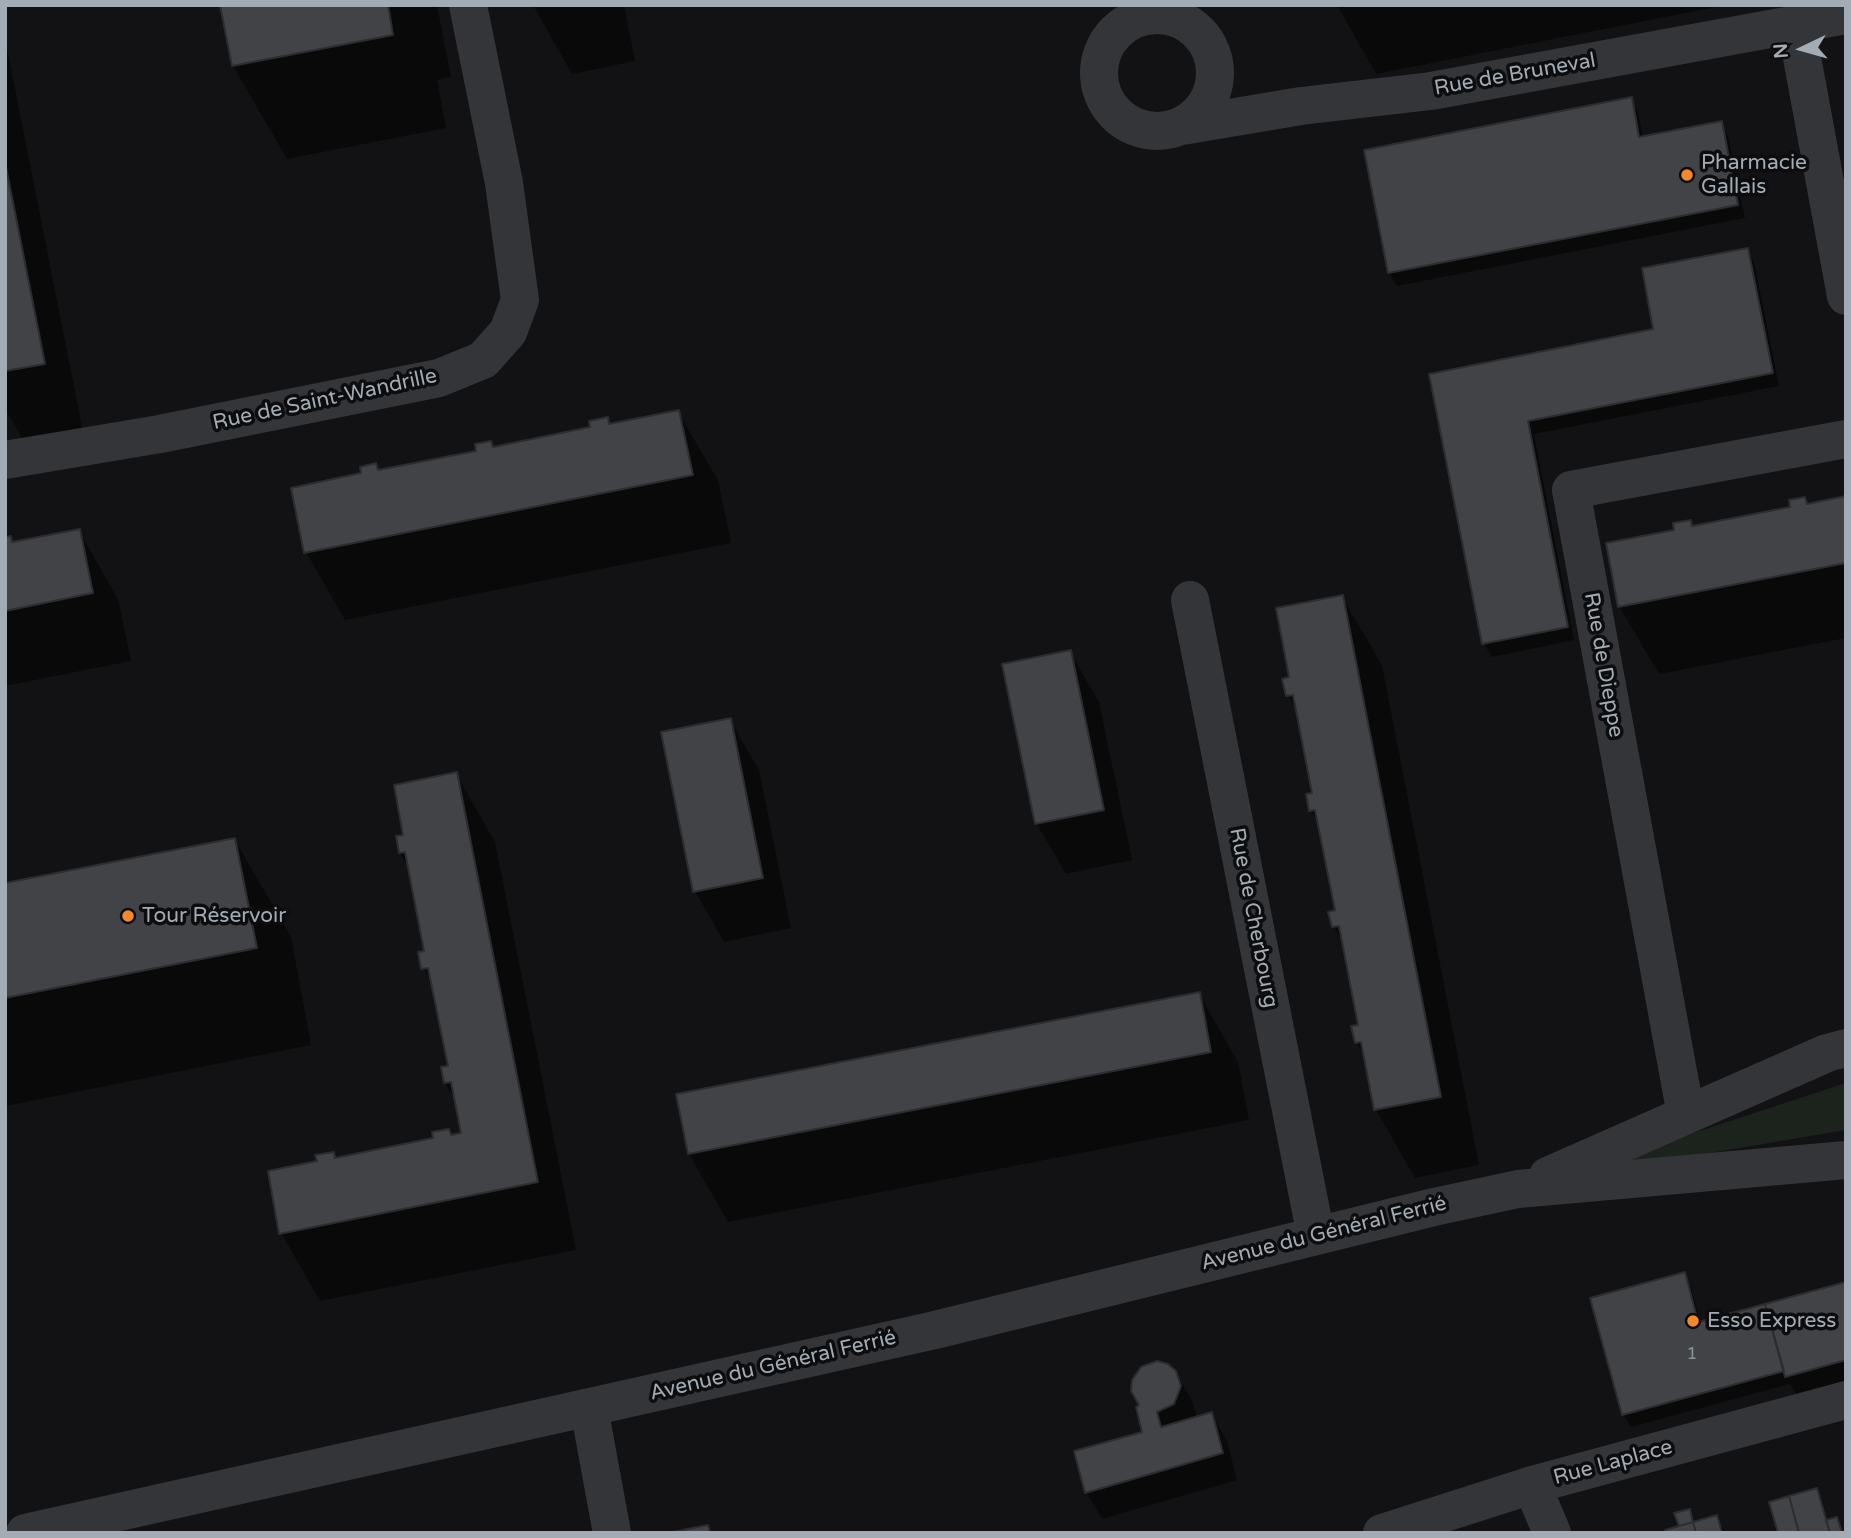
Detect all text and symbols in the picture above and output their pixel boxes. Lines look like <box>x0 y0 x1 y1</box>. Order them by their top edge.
north arrow <box>1767 14 1837 84</box>
text: N <box>1769 42 1793 59</box>
street label: Rue de Bruneval <box>1432 48 1598 102</box>
place label: Pharmacie Gallais <box>1701 150 1807 200</box>
marker: Pharmacie Gallais <box>1679 167 1695 183</box>
street label: Rue de Saint-Wandrille <box>211 364 439 436</box>
street label: Rue de Dieppe <box>1578 591 1628 739</box>
street label: Rue de Cherbourg <box>1223 826 1283 1010</box>
place label: Tour Réservoir <box>142 903 286 929</box>
marker: Tour Réservoir <box>120 908 136 924</box>
street label: Avenue du Général Ferrié <box>1199 1191 1449 1277</box>
place label: Esso Express <box>1707 1308 1836 1334</box>
marker: Esso Express <box>1685 1313 1701 1329</box>
street label: Avenue du Général Ferrié <box>647 1325 899 1407</box>
house number: 1 <box>1686 1343 1698 1365</box>
street label: Rue Laplace <box>1551 1435 1675 1491</box>

